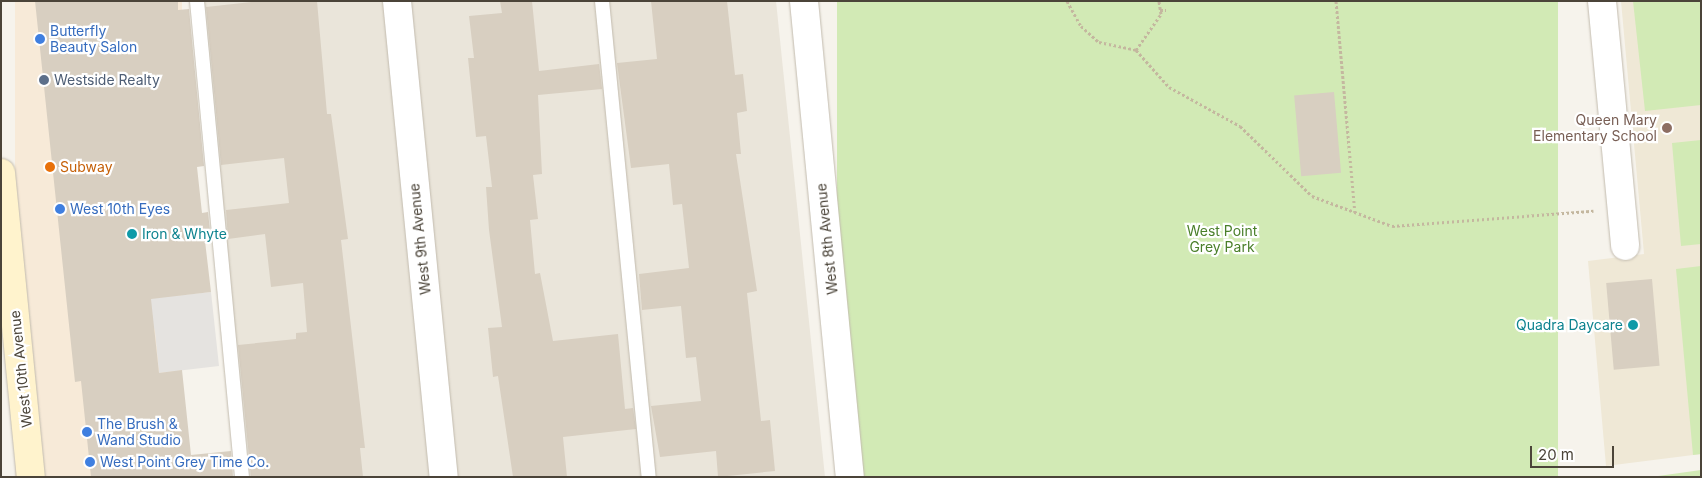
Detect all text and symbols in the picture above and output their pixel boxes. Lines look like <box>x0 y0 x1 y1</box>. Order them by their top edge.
place label: Butterfly Beauty Salon <box>50 23 137 56</box>
marker: Butterfly Beauty Salon <box>34 33 46 45</box>
place label: Westside Realty <box>54 72 160 88</box>
marker: Westside Realty <box>38 74 50 86</box>
place label: Queen Mary Elementary School <box>1533 112 1657 144</box>
marker: Queen Mary Elementary School <box>1661 122 1673 134</box>
place label: Subway <box>60 159 113 175</box>
marker: Subway <box>44 161 56 173</box>
street label: West 9th Avenue <box>406 182 434 296</box>
street label: West 8th Avenue <box>813 183 841 295</box>
place label: West 10th Eyes <box>70 201 170 217</box>
marker: West 10th Eyes <box>54 203 66 215</box>
park label: West Point Grey Park <box>1187 223 1257 256</box>
place label: Iron & Whyte <box>142 226 227 242</box>
marker: Iron & Whyte <box>126 228 138 240</box>
street label: West 10th Avenue <box>6 310 36 428</box>
place label: Quadra Daycare <box>1516 317 1623 333</box>
marker: Quadra Daycare <box>1627 319 1639 331</box>
place label: The Brush & Wand Studio <box>97 416 181 448</box>
marker: The Brush & Wand Studio <box>81 426 93 438</box>
scale bar <box>1532 436 1616 468</box>
text: 20 m <box>1538 445 1574 464</box>
place label: West Point Grey Time Co. <box>100 454 269 470</box>
marker: West Point Grey Time Co. <box>84 456 96 468</box>

